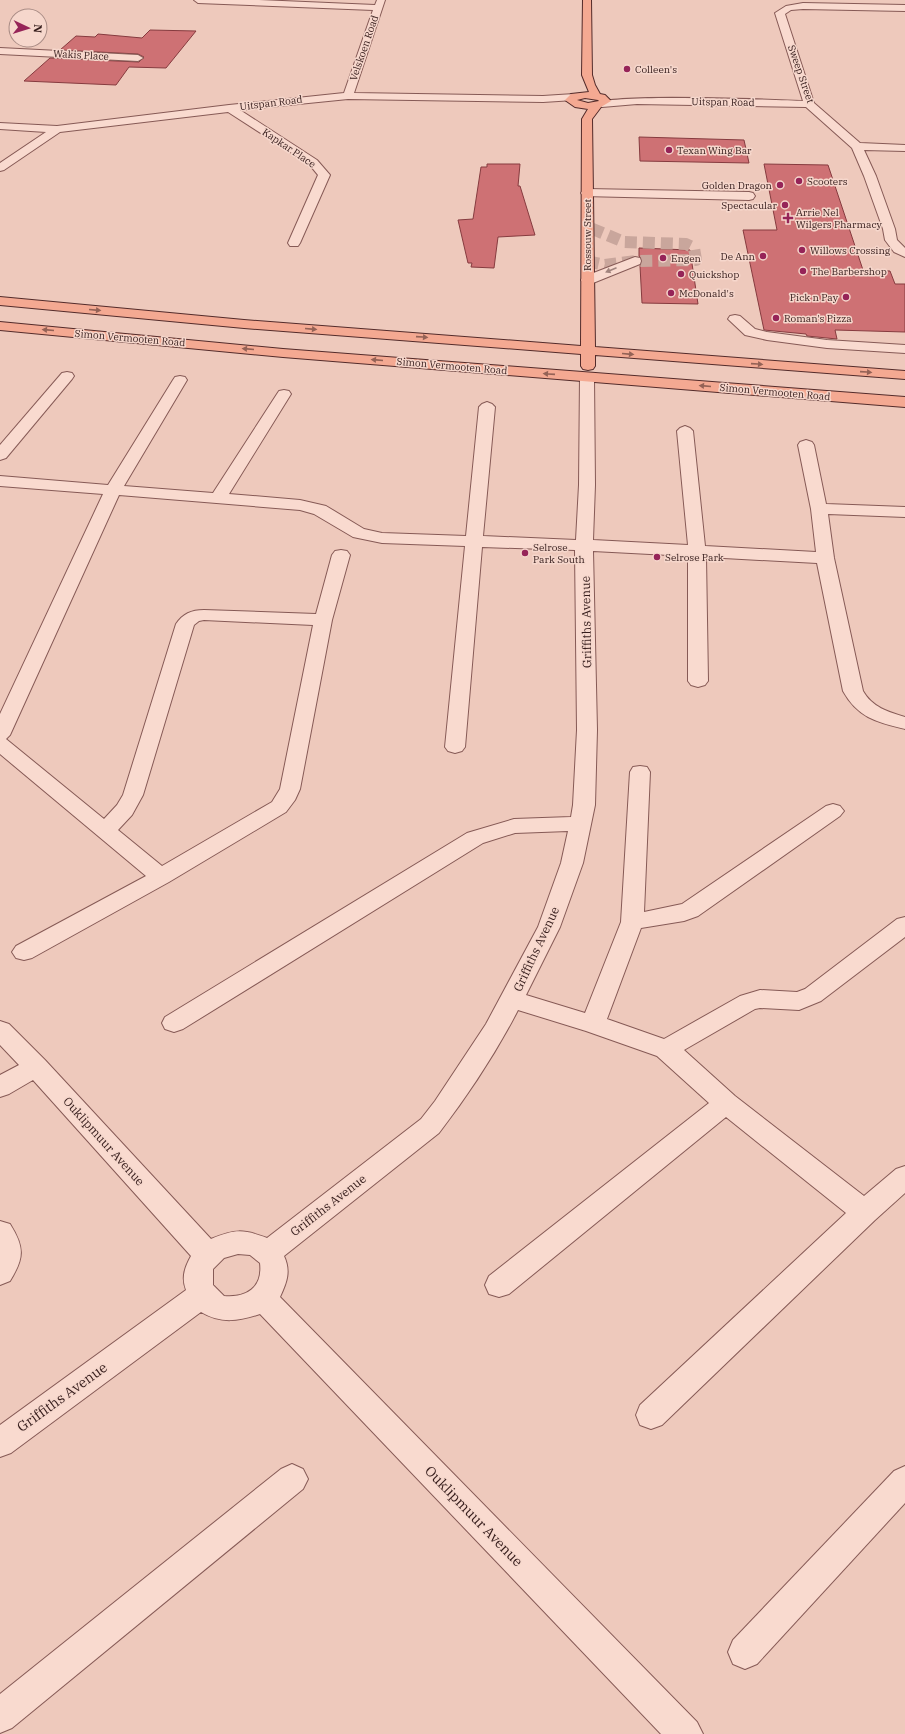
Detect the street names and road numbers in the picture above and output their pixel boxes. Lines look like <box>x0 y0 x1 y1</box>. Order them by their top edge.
street label: Velskoen Road <box>347 13 381 83</box>
street label: Sweep Street <box>785 43 817 105</box>
street label: Wakis Place <box>53 47 109 63</box>
street label: Uitspan Road <box>239 93 303 113</box>
street label: Uitspan Road <box>691 95 755 109</box>
street label: Kapkar Place <box>260 125 318 171</box>
street label: Rossouw Street <box>581 199 594 271</box>
street label: Simon Vermooten Road <box>74 327 186 349</box>
street label: Simon Vermooten Road <box>396 355 508 377</box>
street label: Simon Vermooten Road <box>719 381 831 403</box>
street label: Griffiths Avenue <box>578 576 594 668</box>
street label: Griffiths Avenue <box>510 904 562 994</box>
street label: Ouklipmuur Avenue <box>60 1093 148 1189</box>
street label: Griffiths Avenue <box>287 1171 369 1239</box>
street label: Griffiths Avenue <box>13 1358 111 1436</box>
street label: Ouklipmuur Avenue <box>421 1462 527 1570</box>

